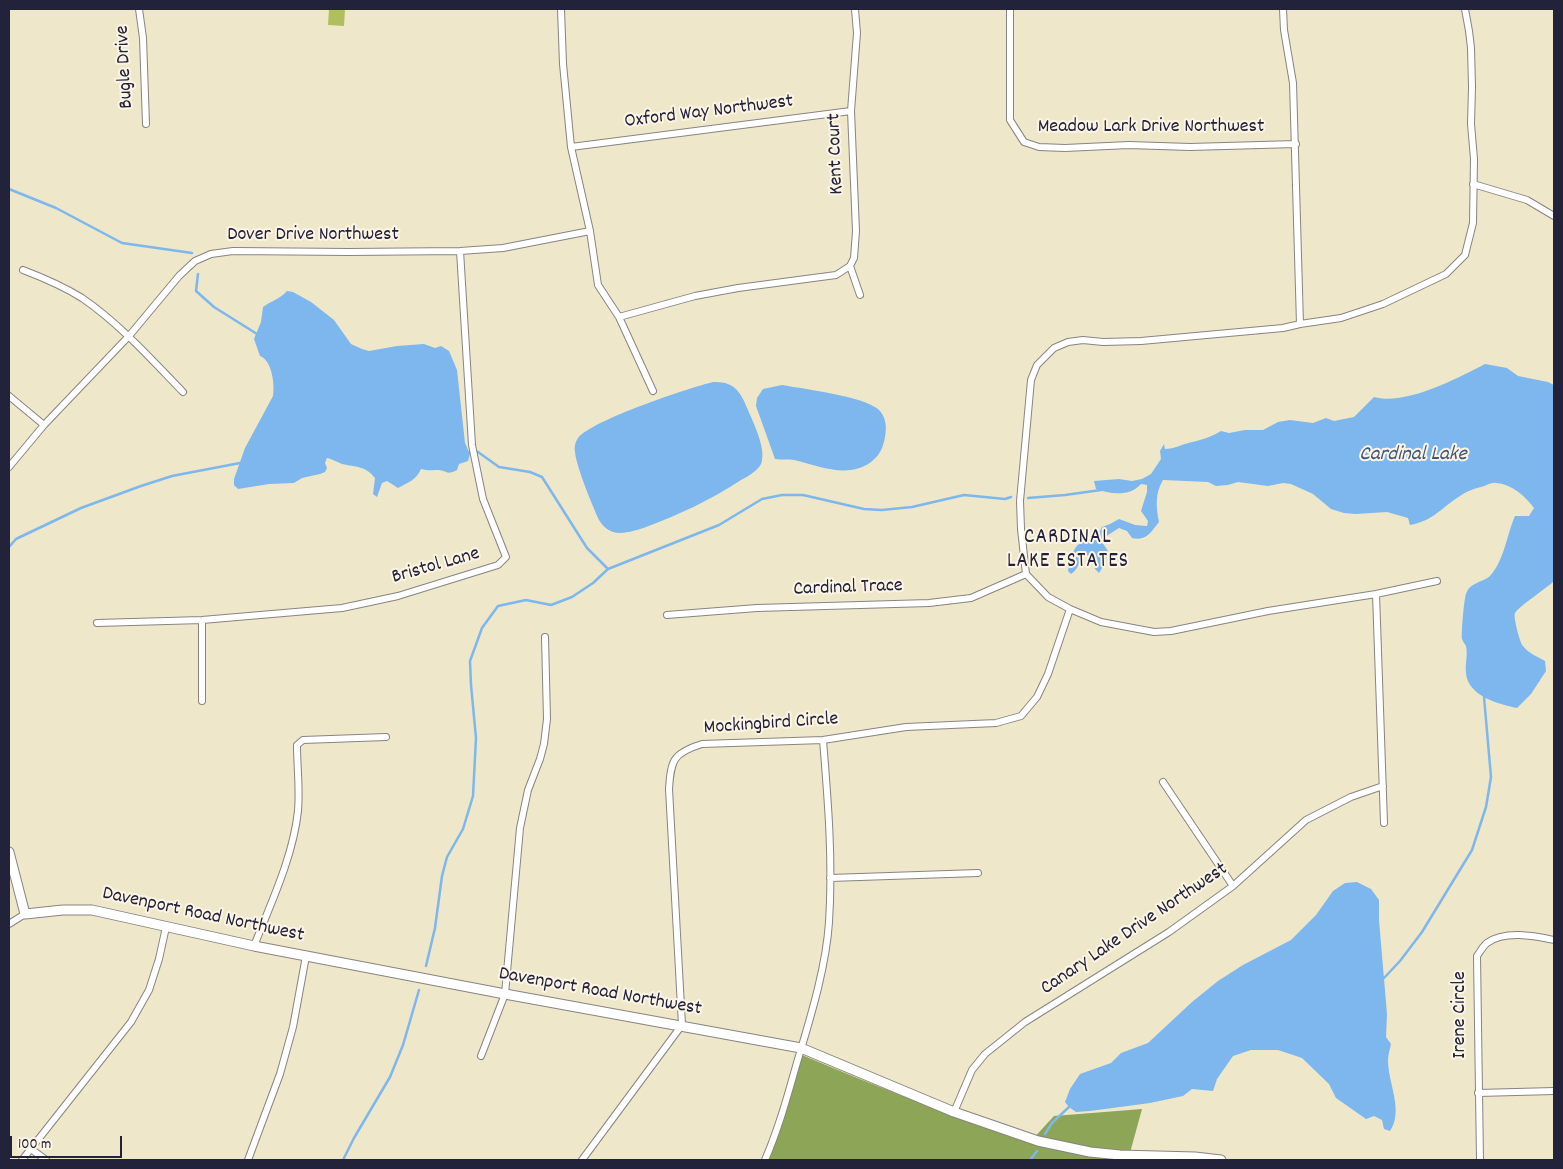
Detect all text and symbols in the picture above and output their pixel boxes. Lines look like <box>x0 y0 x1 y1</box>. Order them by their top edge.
street label: Bugle Drive <box>112 25 140 109</box>
street label: Oxford Way Northwest <box>623 91 795 135</box>
street label: Kent Court <box>824 113 850 195</box>
street label: Meadow Lark Drive Northwest <box>1038 116 1264 140</box>
street label: Dover Drive Northwest <box>227 224 399 248</box>
water label: Cardinal Lake <box>1359 443 1467 469</box>
district label: CARDINAL LAKE ESTATES <box>1006 526 1130 576</box>
street label: Bristol Lane <box>389 543 483 591</box>
street label: Cardinal Trace <box>793 575 903 603</box>
street label: Mockingbird Circle <box>703 708 839 742</box>
street label: Canary Lake Drive Northwest <box>1037 858 1233 1002</box>
street label: Davenport Road Northwest <box>100 883 306 949</box>
street label: Davenport Road Northwest <box>497 963 703 1023</box>
street label: Irene Circle <box>1449 971 1473 1059</box>
scale bar <box>12 1126 125 1158</box>
text: 100 m <box>18 1134 51 1156</box>

